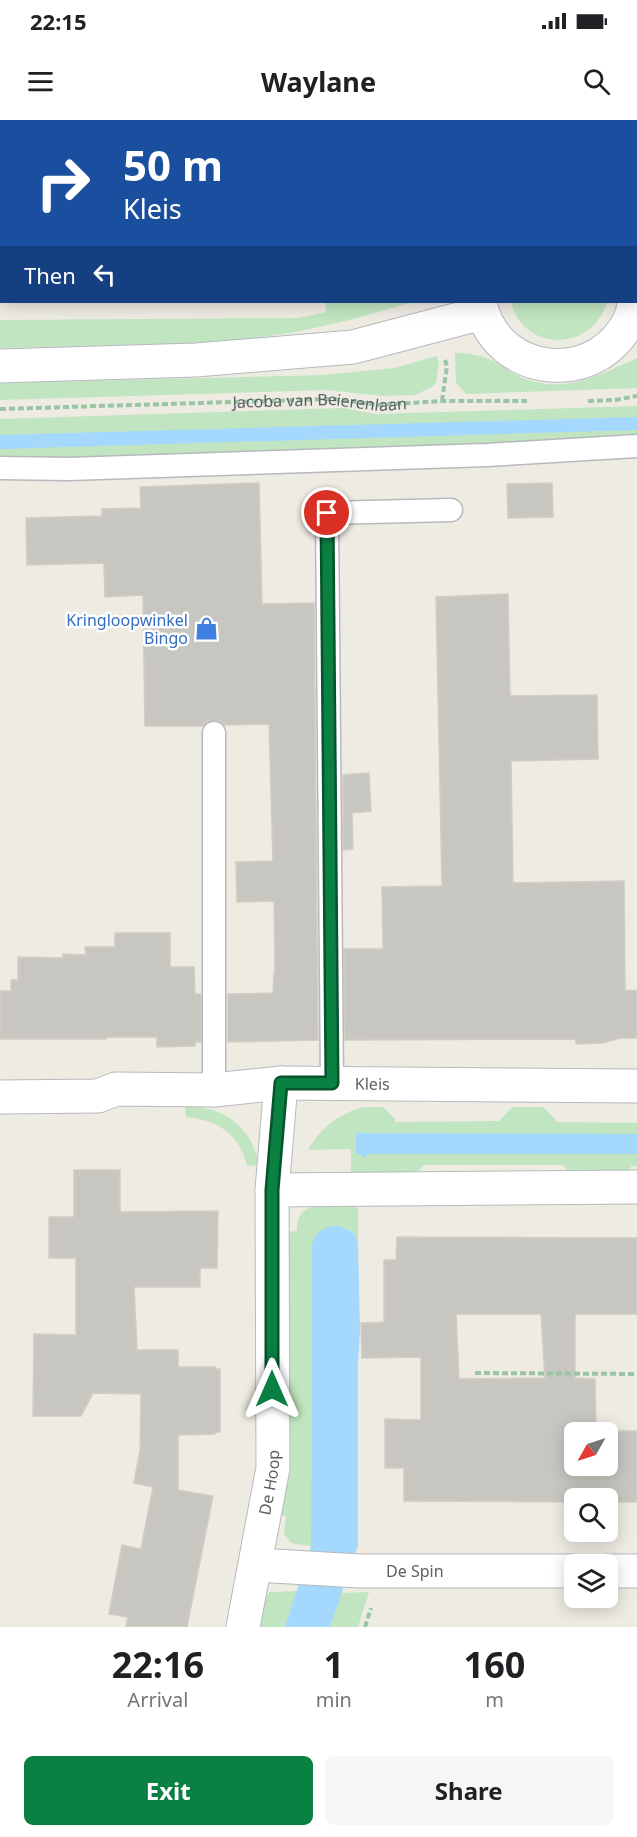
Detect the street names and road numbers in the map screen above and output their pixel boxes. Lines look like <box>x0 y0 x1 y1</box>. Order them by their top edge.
street label: Jacoba van Beierenlaan <box>230 388 407 416</box>
street label: Kleis <box>355 1073 390 1095</box>
street label: De Hoop <box>253 1450 284 1517</box>
street label: De Spin <box>386 1560 444 1582</box>

